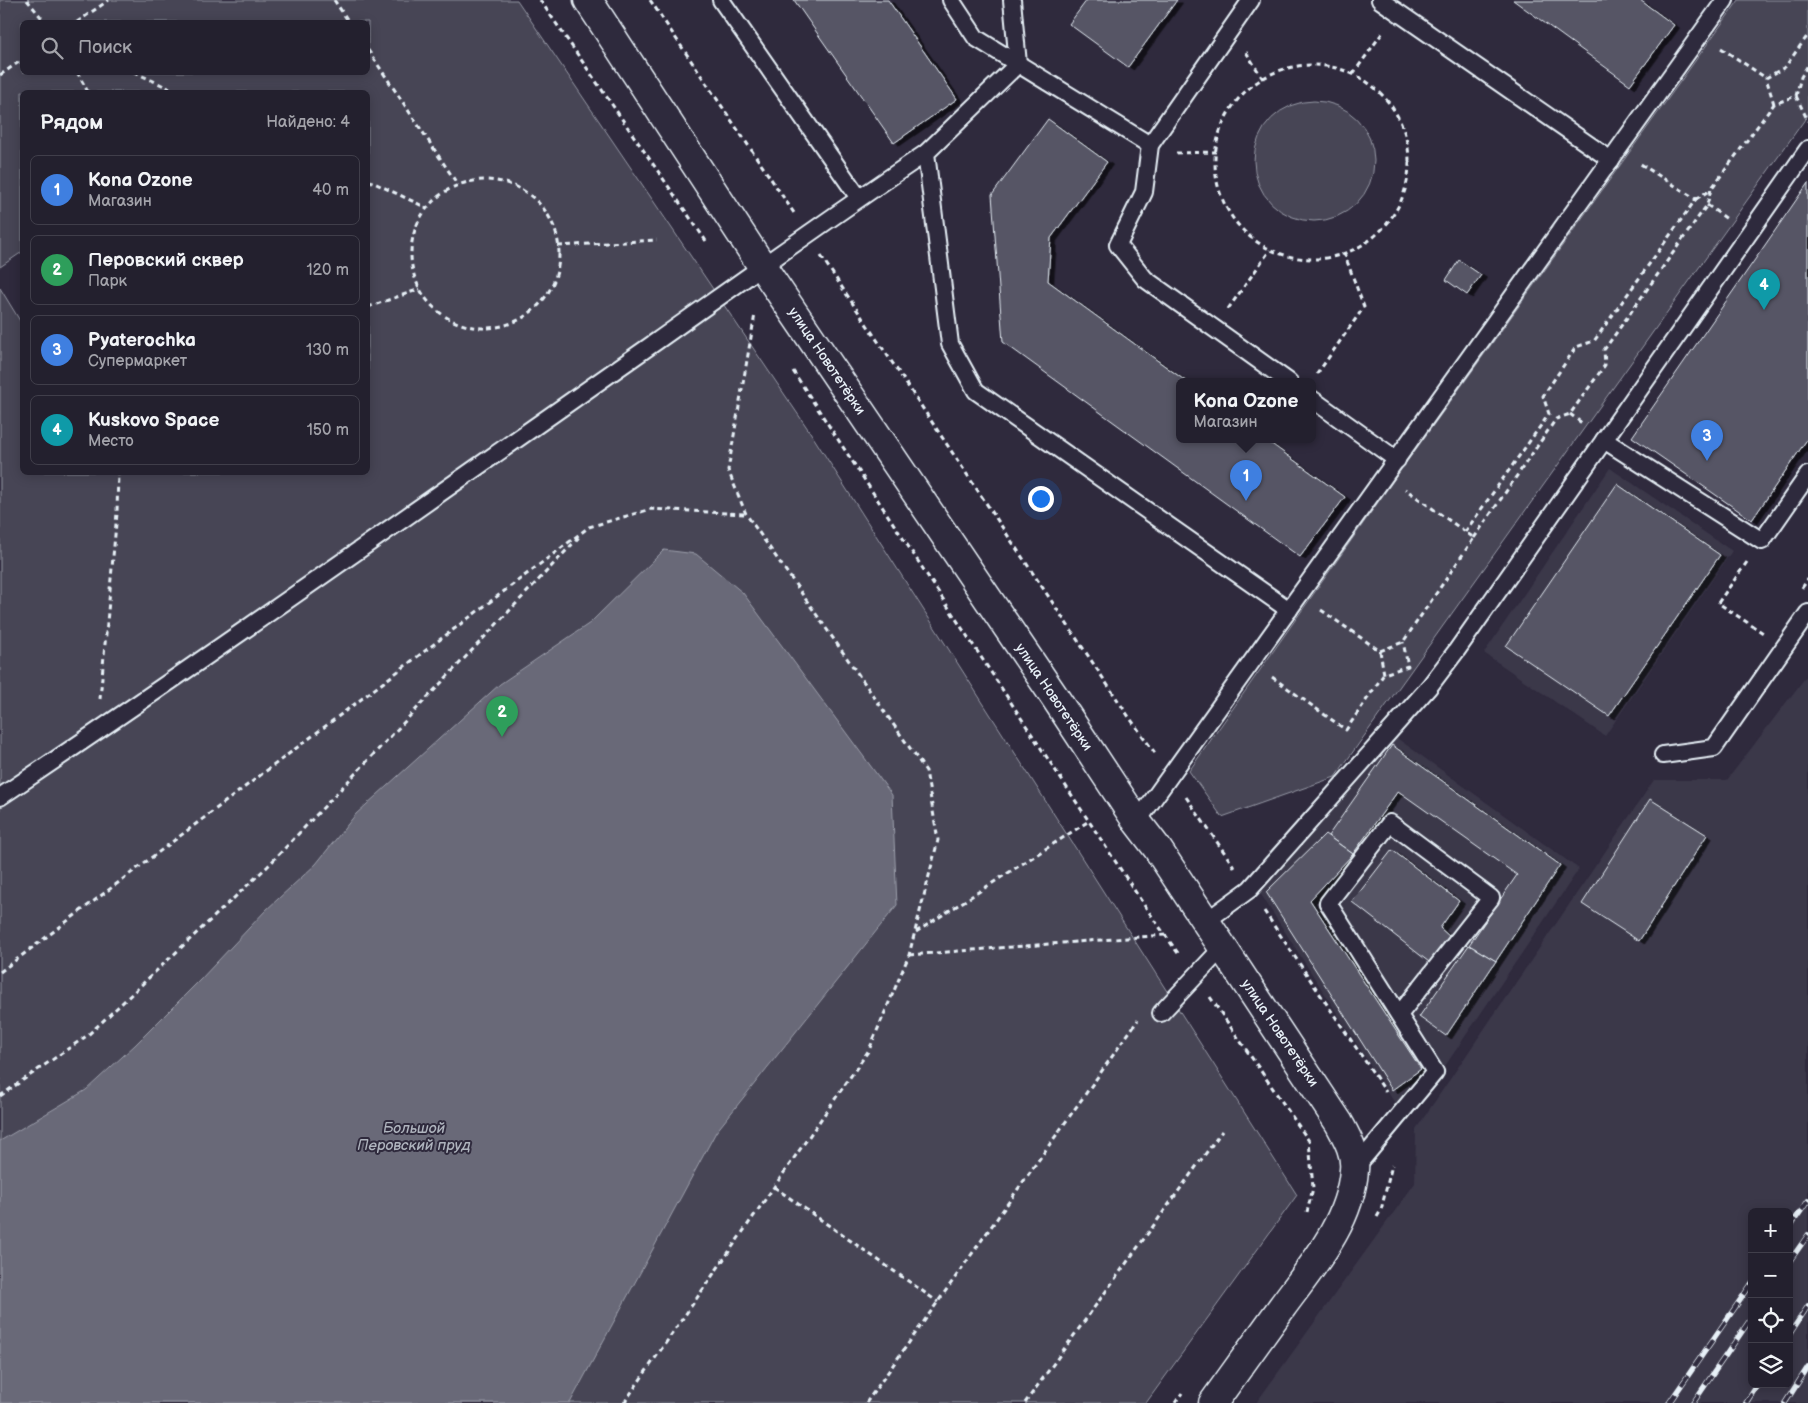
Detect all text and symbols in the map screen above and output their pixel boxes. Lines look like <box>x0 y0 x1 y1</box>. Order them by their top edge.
search box <box>20 20 370 75</box>
icon: search <box>38 34 66 62</box>
text: Поиск <box>78 36 132 59</box>
text: Рядом <box>40 110 103 135</box>
text: Найдено: 4 <box>266 113 350 132</box>
text: Kona Ozone <box>88 169 193 192</box>
text: 1 <box>54 181 60 200</box>
text: 40 m <box>312 181 349 200</box>
text: Магазин <box>88 192 152 211</box>
text: Перовский сквер <box>88 249 244 272</box>
text: 2 <box>52 261 62 280</box>
text: 120 m <box>306 261 349 280</box>
pin: 4 <box>1748 269 1780 310</box>
text: Парк <box>88 272 127 291</box>
street label: улица Новотетёрки <box>785 304 869 418</box>
text: Pyaterochka <box>88 329 196 352</box>
text: 3 <box>52 341 62 360</box>
text: 130 m <box>306 341 349 360</box>
text: Супермаркет <box>88 352 187 371</box>
popup <box>1176 378 1316 443</box>
text: Kona Ozone <box>1194 390 1298 413</box>
text: Kuskovo Space <box>88 409 219 432</box>
text: Магазин <box>1194 413 1257 432</box>
pin: 3 <box>1691 420 1723 461</box>
text: 4 <box>52 421 62 440</box>
text: 150 m <box>307 421 349 440</box>
text: Место <box>88 432 134 451</box>
pin: 1 <box>1230 460 1262 501</box>
your location <box>1028 486 1054 512</box>
street label: улица Новотетёрки <box>1012 640 1096 754</box>
pin: 2 <box>486 696 518 737</box>
street label: улица Новотетёрки <box>1238 976 1322 1090</box>
water label: Большой Перовский пруд <box>357 1119 471 1155</box>
map controls <box>1748 1208 1793 1388</box>
button: + <box>1748 1208 1793 1253</box>
button: − <box>1748 1253 1793 1298</box>
button: locate <box>1748 1298 1793 1343</box>
button: layers <box>1748 1343 1793 1388</box>

